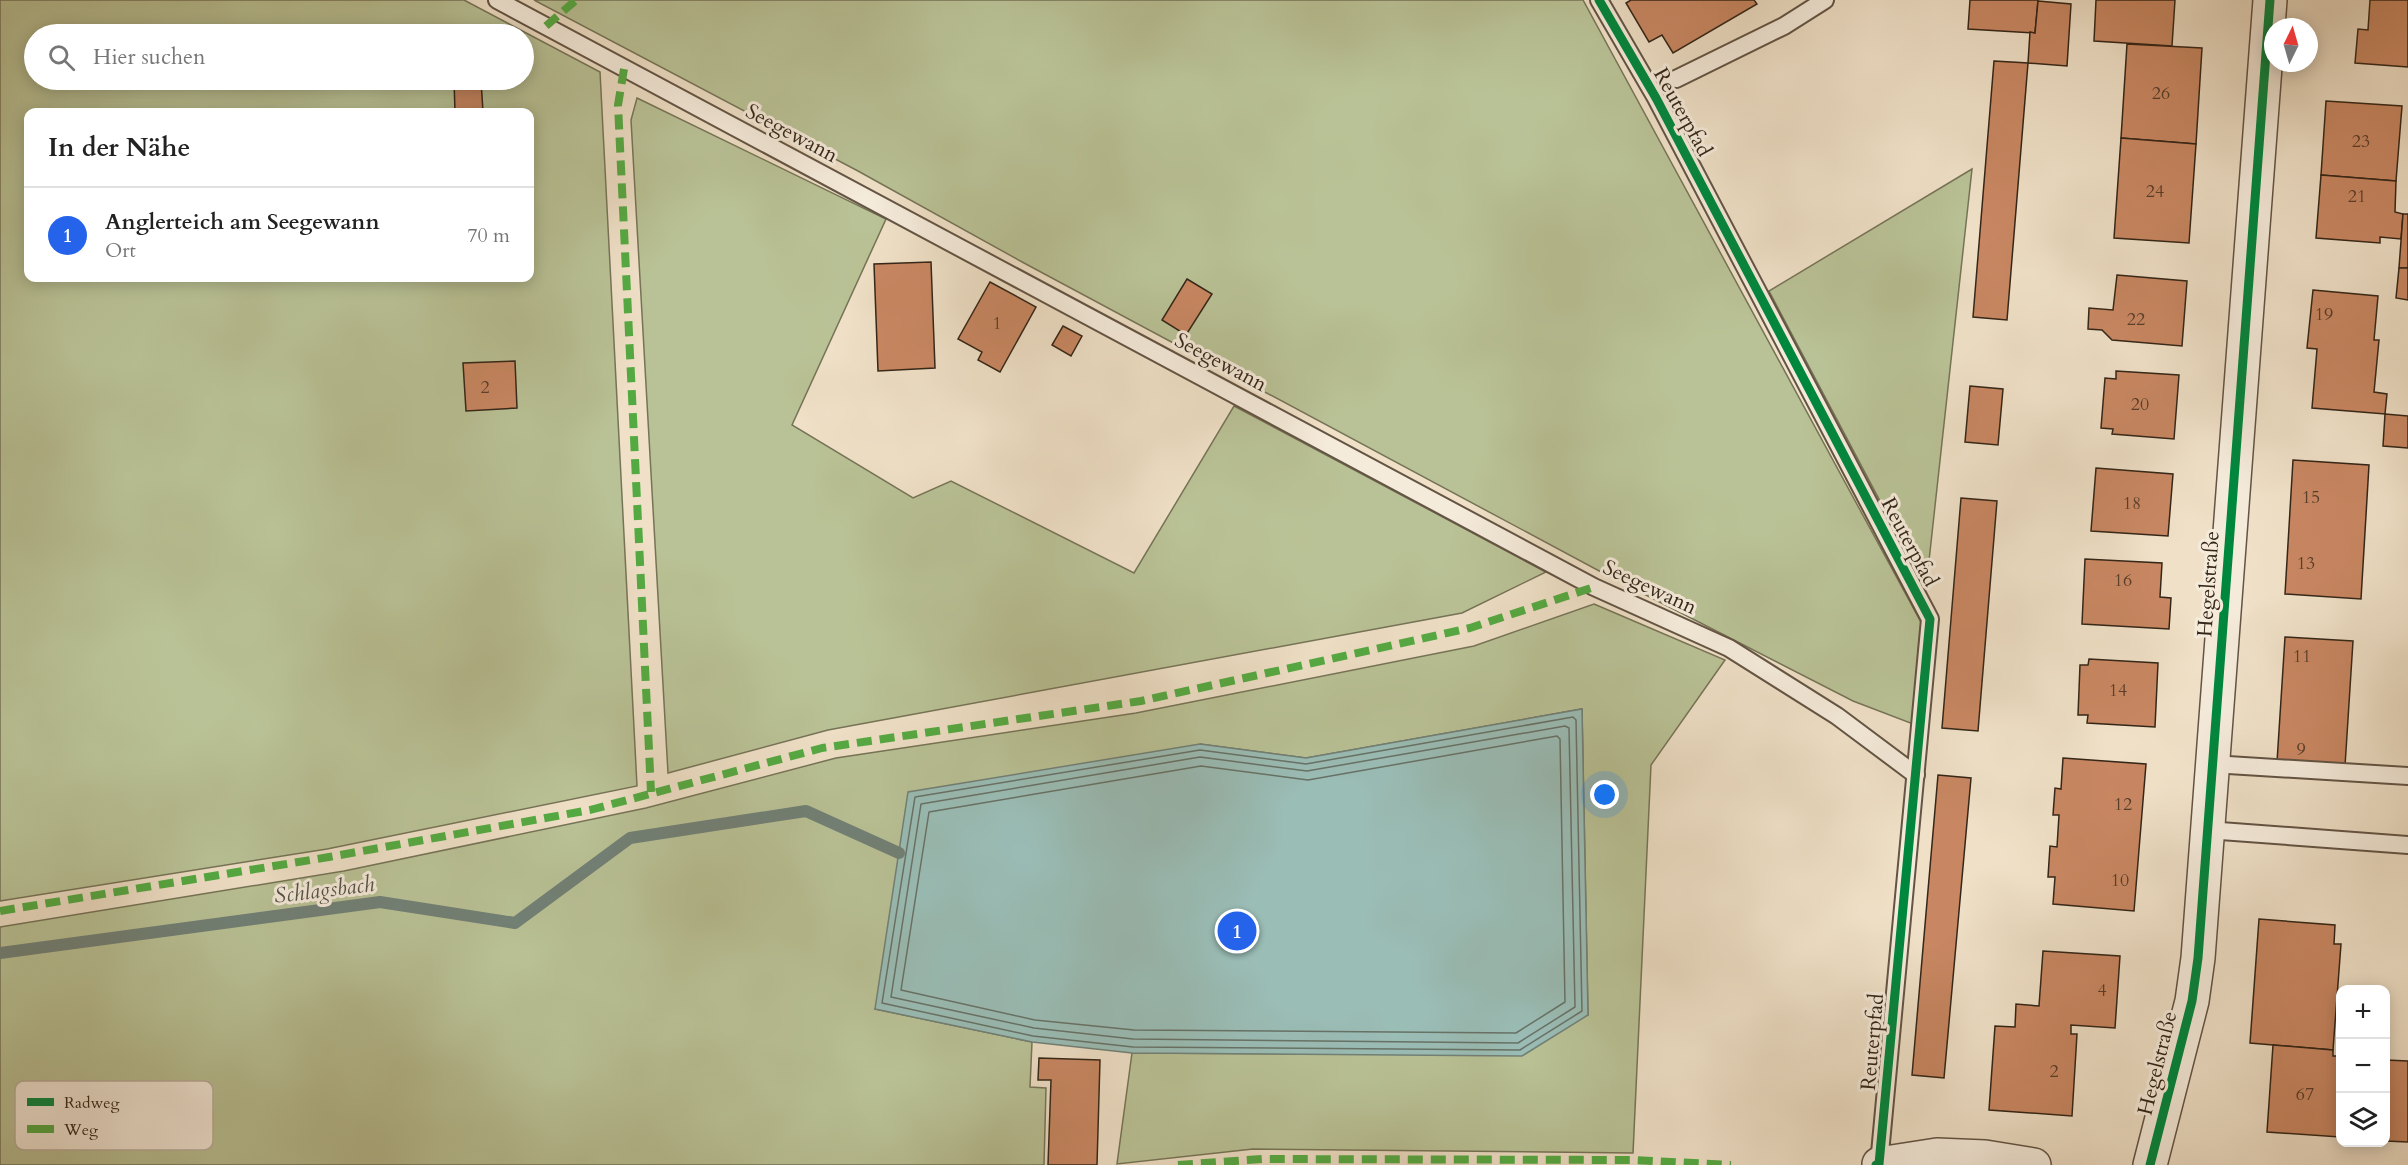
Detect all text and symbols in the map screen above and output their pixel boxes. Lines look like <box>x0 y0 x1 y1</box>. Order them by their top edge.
north arrow <box>2264 18 2318 72</box>
search box <box>24 24 534 90</box>
icon: search <box>45 41 78 74</box>
text: Hier suchen <box>93 42 206 72</box>
street label: Reuterpfad <box>1646 63 1719 162</box>
house number: 26 <box>2152 81 2170 106</box>
street label: Seegewann <box>741 97 843 170</box>
house number: 23 <box>2352 129 2370 154</box>
text: In der Nähe <box>48 130 190 165</box>
house number: 24 <box>2146 179 2164 204</box>
house number: 21 <box>2348 184 2366 209</box>
text: Anglerteich am Seegewann <box>105 207 380 237</box>
text: 1 <box>62 222 73 249</box>
text: 70 m <box>467 222 510 249</box>
text: Ort <box>105 237 136 264</box>
house number: 19 <box>2315 302 2333 327</box>
house number: 22 <box>2127 307 2145 332</box>
house number: 1 <box>992 311 1002 336</box>
street label: Seegewann <box>1170 326 1272 399</box>
house number: 2 <box>480 375 490 400</box>
house number: 20 <box>2131 392 2149 417</box>
house number: 15 <box>2302 485 2320 510</box>
house number: 18 <box>2123 491 2141 516</box>
street label: Reuterpfad <box>1874 492 1945 592</box>
street label: Hegelstraße <box>2190 530 2227 638</box>
house number: 13 <box>2297 551 2315 576</box>
street label: Seegewann <box>1598 553 1702 622</box>
house number: 16 <box>2114 568 2132 593</box>
house number: 11 <box>2293 644 2311 669</box>
house number: 14 <box>2109 678 2127 703</box>
house number: 9 <box>2296 737 2306 762</box>
your location <box>1590 780 1619 809</box>
house number: 12 <box>2114 792 2132 817</box>
house number: 10 <box>2111 868 2129 893</box>
water label: Schlagsbach <box>272 869 376 911</box>
pin: 1 <box>1218 908 1256 954</box>
house number: 4 <box>2097 978 2107 1003</box>
map controls <box>2336 985 2390 1147</box>
button: + <box>2336 985 2390 1039</box>
street label: Reuterpfad <box>1854 992 1891 1092</box>
street label: Hegelstraße <box>2131 1008 2184 1118</box>
button: − <box>2336 1039 2390 1093</box>
house number: 2 <box>2049 1059 2059 1084</box>
legend <box>15 1081 213 1150</box>
house number: 67 <box>2296 1082 2314 1107</box>
text: Radweg <box>64 1092 120 1114</box>
button: layers <box>2336 1093 2390 1147</box>
text: Weg <box>63 1119 98 1141</box>

